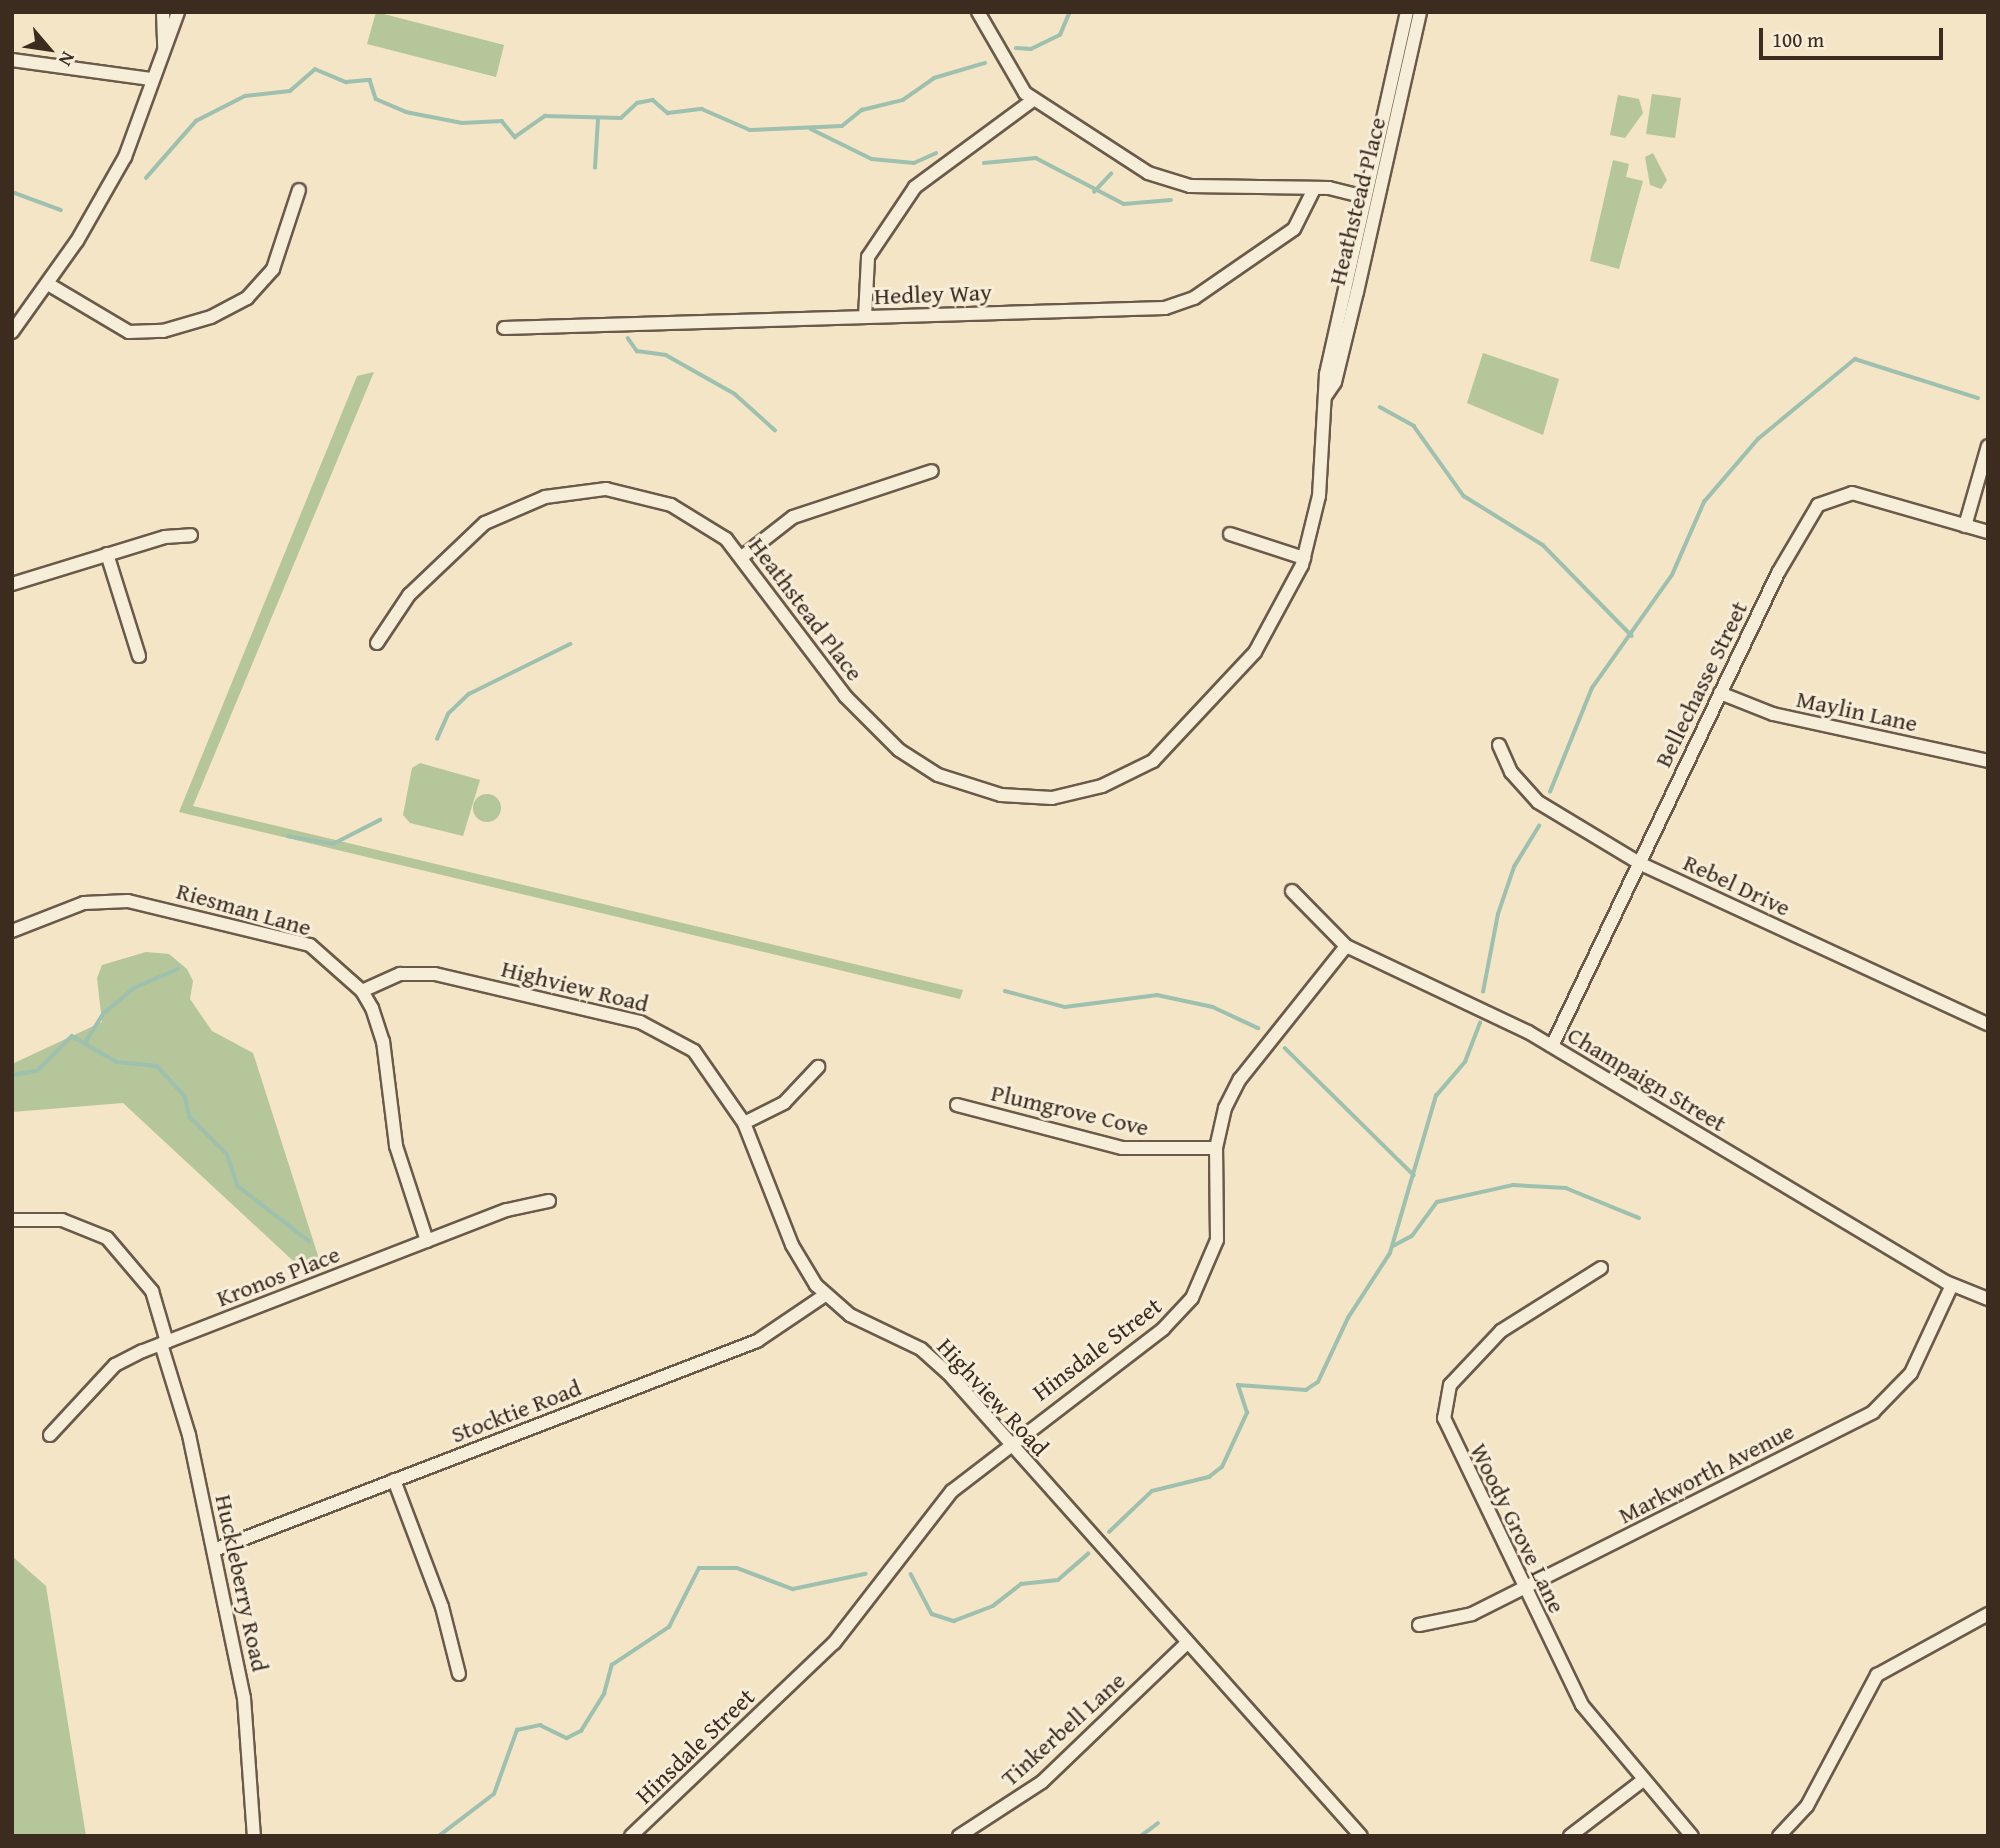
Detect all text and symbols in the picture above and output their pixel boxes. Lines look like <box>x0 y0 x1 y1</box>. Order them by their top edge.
north arrow <box>14 14 84 84</box>
scale bar <box>1762 14 1946 58</box>
text: 100 m <box>1772 24 1824 55</box>
text: N <box>52 47 83 72</box>
street label: Heathstead Place <box>1322 114 1392 288</box>
street label: Hedley Way <box>874 278 992 310</box>
street label: Heathstead Place <box>743 532 869 686</box>
street label: Bellechasse Street <box>1648 596 1754 772</box>
street label: Maylin Lane <box>1794 684 1920 738</box>
street label: Rebel Drive <box>1679 848 1795 922</box>
street label: Riesman Lane <box>173 876 315 942</box>
street label: Highview Road <box>498 954 652 1018</box>
street label: Champaign Street <box>1562 1020 1732 1138</box>
street label: Plumgrove Cove <box>988 1078 1152 1142</box>
street label: Kronos Place <box>212 1239 344 1313</box>
street label: Hinsdale Street <box>1027 1291 1167 1407</box>
street label: Highview Road <box>931 1332 1055 1462</box>
street label: Stocktie Road <box>447 1373 585 1449</box>
street label: Markworth Avenue <box>1614 1416 1798 1530</box>
street label: Woody Grove Lane <box>1464 1438 1572 1618</box>
street label: Huckleberry Road <box>209 1492 275 1674</box>
street label: Tinkerbell Lane <box>995 1666 1131 1792</box>
street label: Hinsdale Street <box>630 1682 760 1810</box>

